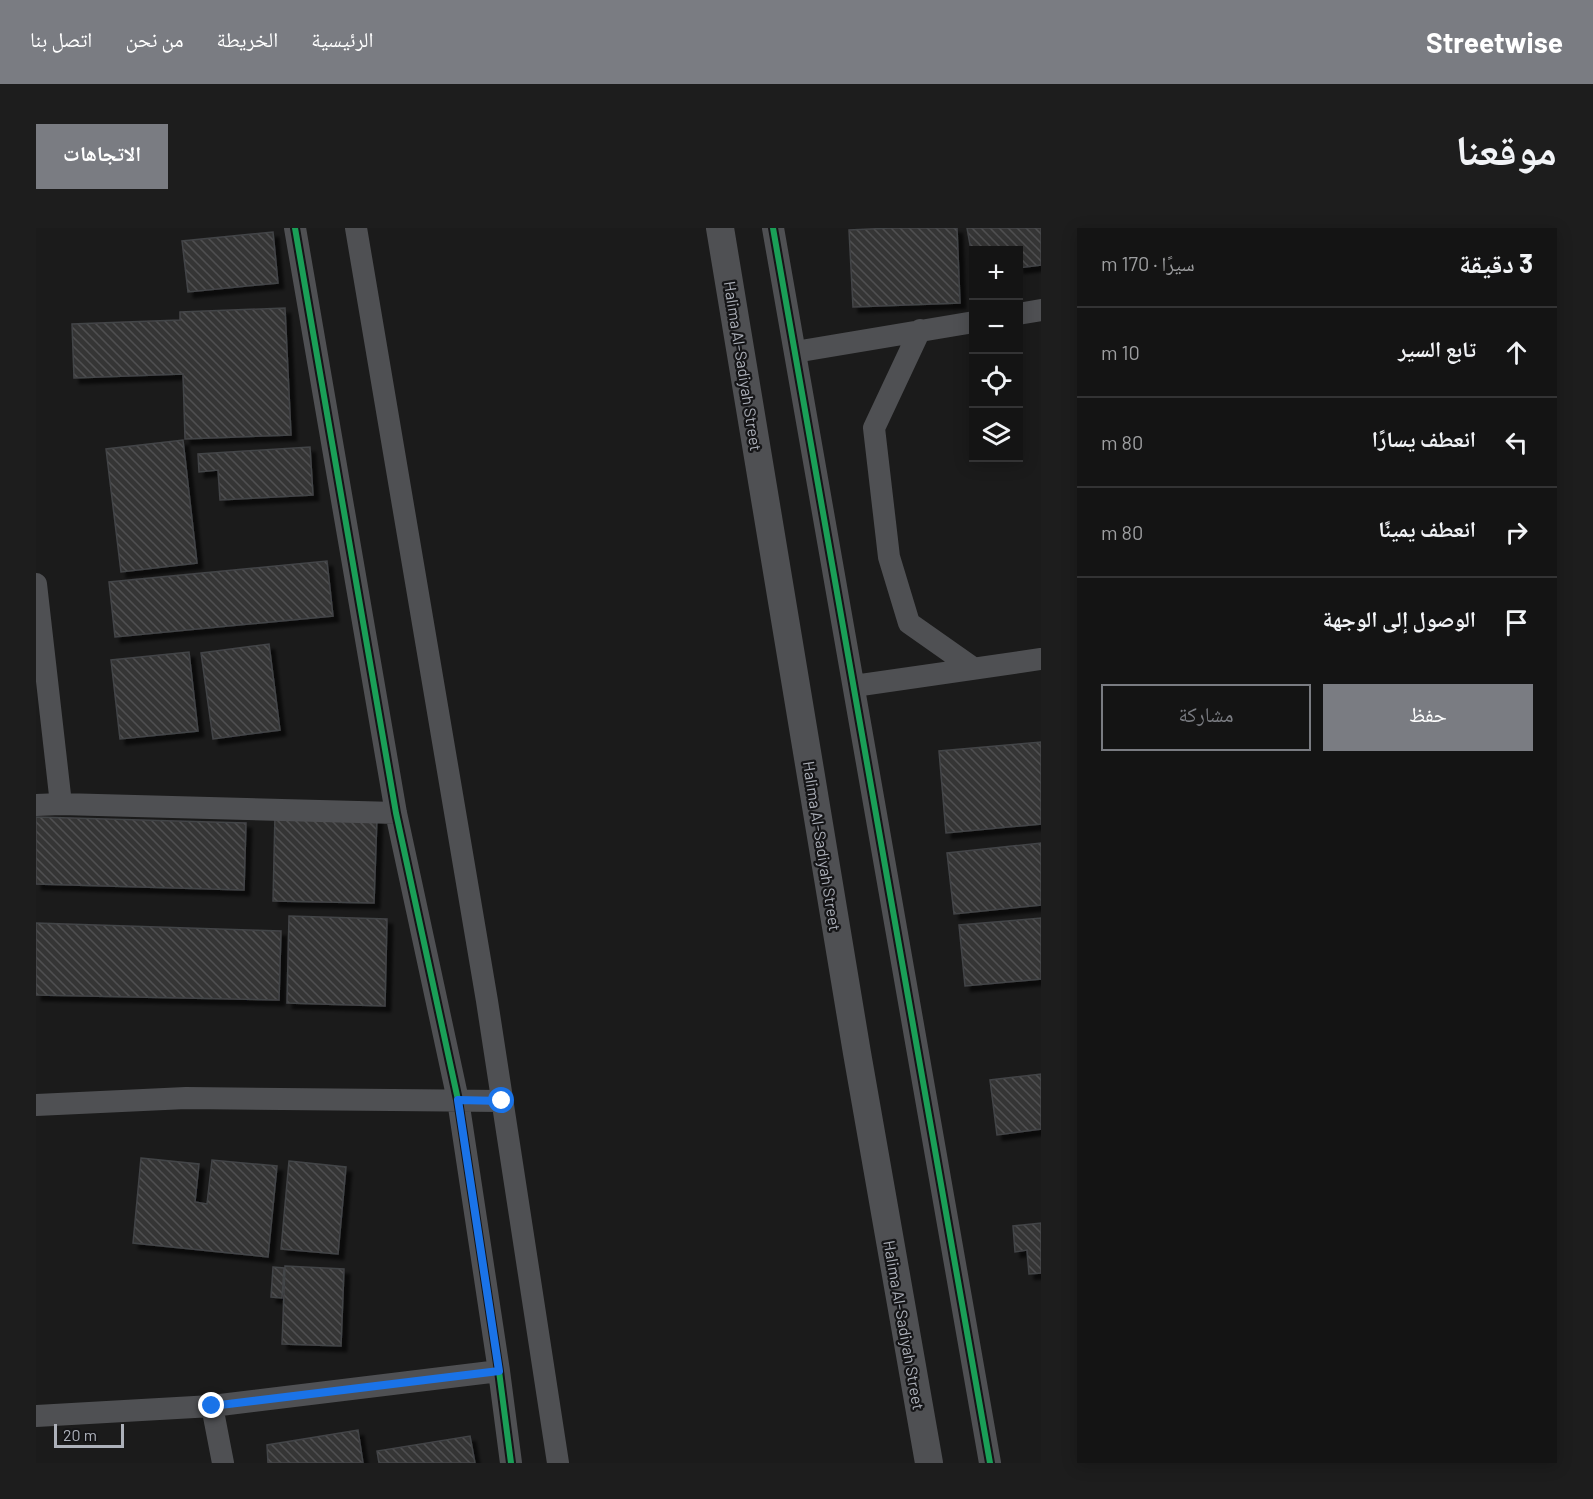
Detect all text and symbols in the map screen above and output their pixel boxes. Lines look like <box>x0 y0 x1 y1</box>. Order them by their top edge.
text: Streetwise <box>1426 25 1563 59</box>
text: اتصل بنا <box>30 26 92 51</box>
text: من نحن <box>125 26 183 51</box>
text: الخريطة <box>216 26 278 51</box>
text: الرئيسية <box>311 26 374 51</box>
text: موقعنا <box>1456 123 1557 173</box>
button: الاتجاهات <box>36 124 168 189</box>
map controls <box>969 246 1023 462</box>
button: + <box>969 246 1023 300</box>
text: 3 دقيقة <box>1459 247 1533 278</box>
text: سيرًا · 170 m <box>1101 251 1195 275</box>
street label: Halima Al-Sadiyah Street <box>721 280 766 452</box>
button: − <box>969 300 1023 354</box>
text: تابع السير <box>1398 335 1476 361</box>
icon: ahead <box>1500 336 1533 369</box>
text: 10 m <box>1101 340 1140 364</box>
button: locate <box>969 354 1023 408</box>
button: layers <box>969 408 1023 462</box>
text: انعطف يسارًا <box>1372 425 1476 451</box>
icon: left <box>1500 426 1533 459</box>
text: 80 m <box>1101 430 1143 454</box>
text: انعطف يمينًا <box>1378 515 1476 541</box>
icon: right <box>1500 516 1533 549</box>
text: 80 m <box>1101 520 1143 544</box>
text: الوصول إلى الوجهة <box>1323 605 1476 631</box>
icon: arrive <box>1500 606 1533 639</box>
button: مشاركة <box>1101 684 1311 751</box>
button: حفظ <box>1323 684 1533 751</box>
street label: Halima Al-Sadiyah Street <box>800 760 845 932</box>
route start <box>488 1087 514 1113</box>
street label: Halima Al-Sadiyah Street <box>880 1239 929 1411</box>
route end <box>198 1392 224 1418</box>
scale bar <box>54 1421 124 1448</box>
text: 20 m <box>63 1425 97 1444</box>

